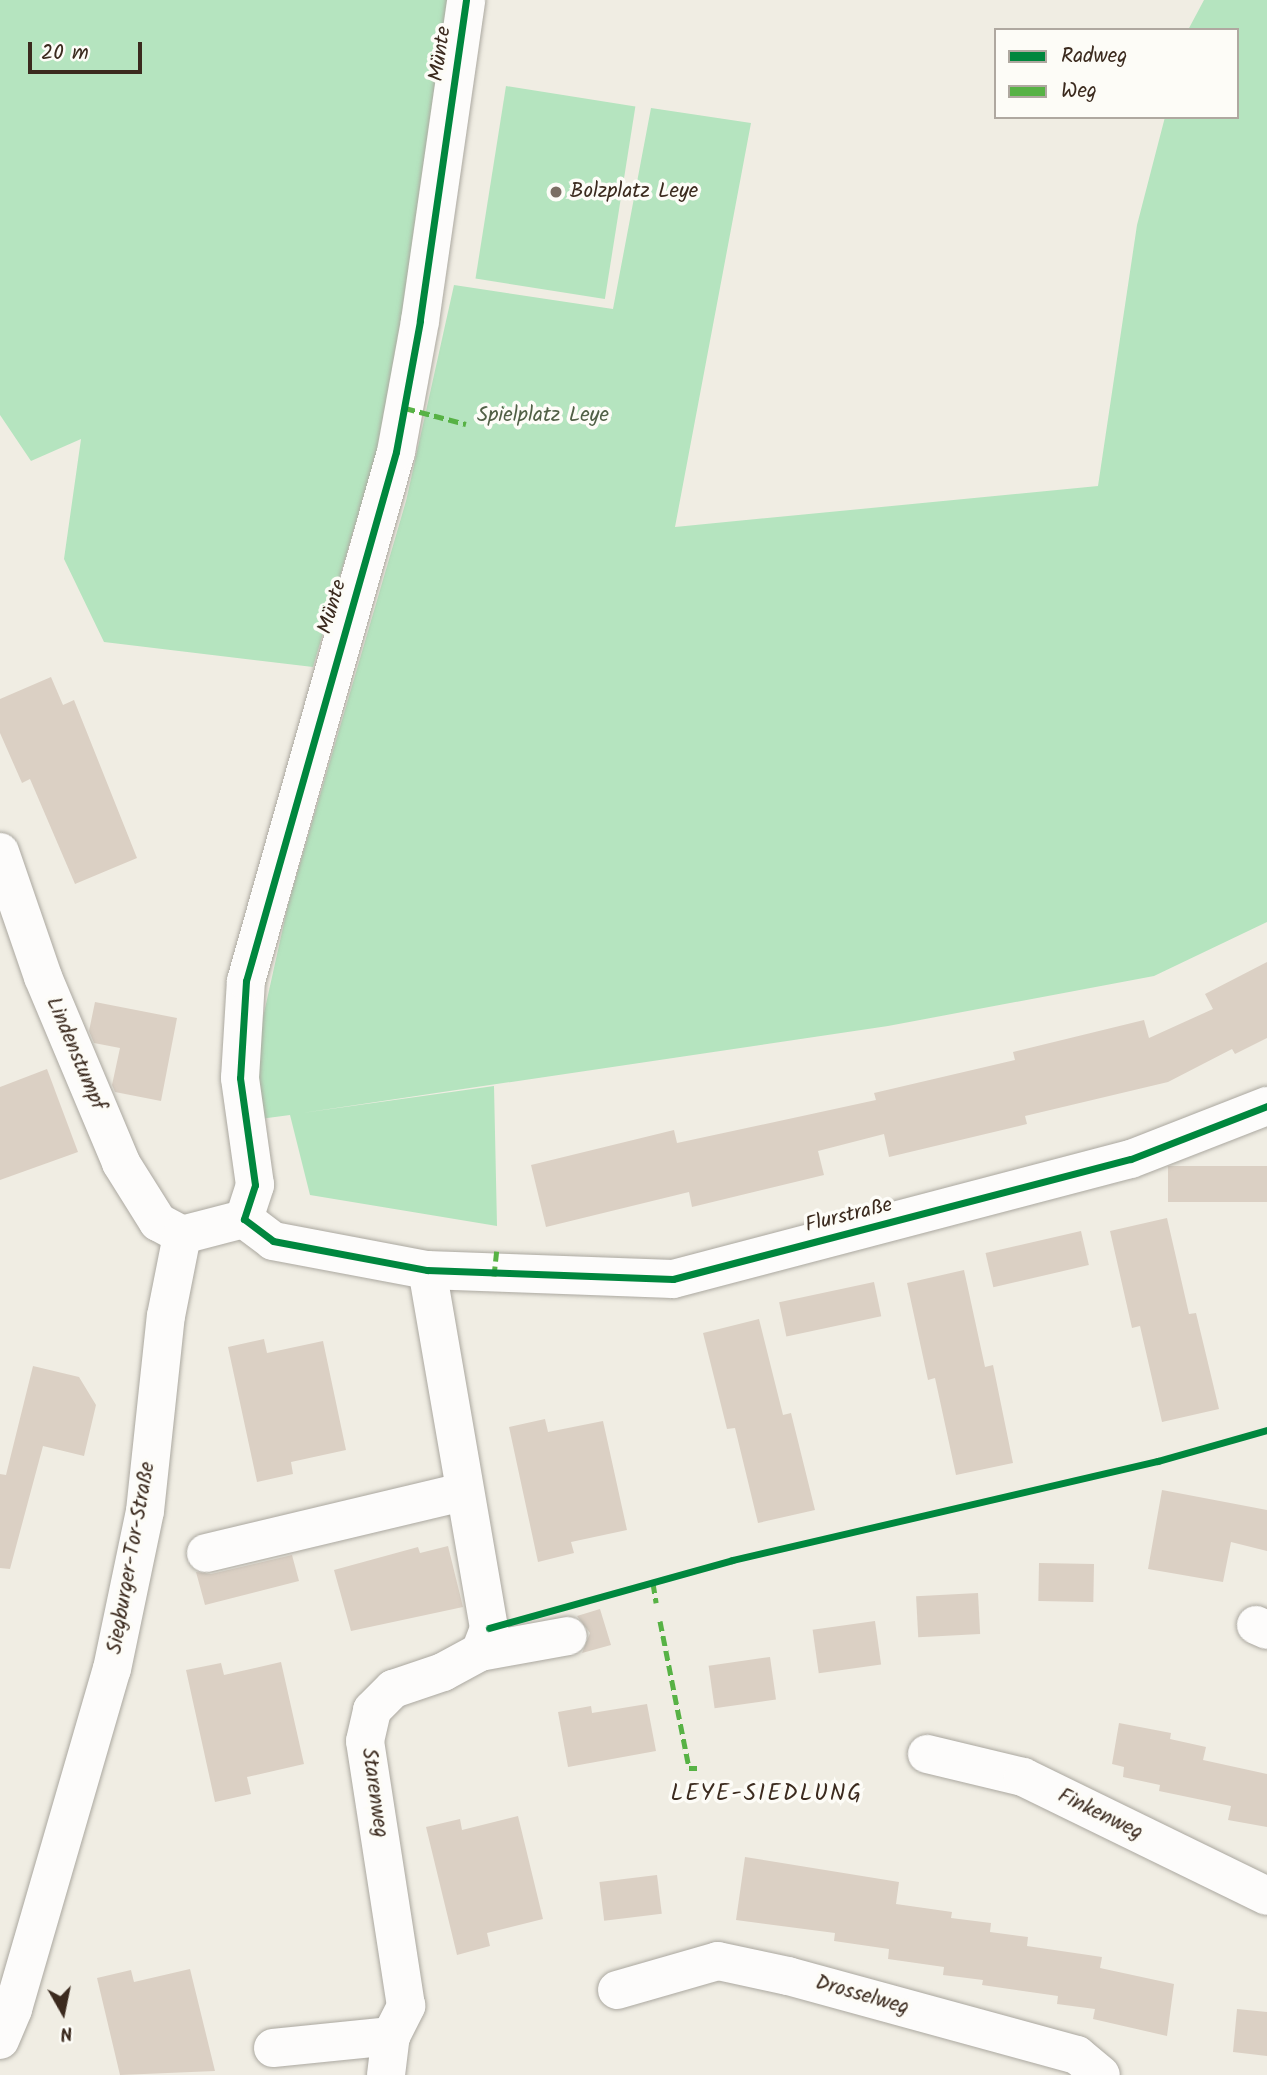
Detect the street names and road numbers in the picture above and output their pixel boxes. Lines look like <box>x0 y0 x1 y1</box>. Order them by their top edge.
street label: Münte <box>425 25 457 83</box>
street label: Münte <box>313 577 353 637</box>
street label: Lindenstumpf <box>40 994 110 1114</box>
street label: Flurstraße <box>803 1193 895 1239</box>
street label: Siegburger-Tor-Straße <box>103 1460 161 1656</box>
street label: Starenweg <box>355 1747 393 1839</box>
street label: Finkenweg <box>1053 1784 1147 1846</box>
street label: Drosselweg <box>812 1971 912 2021</box>

